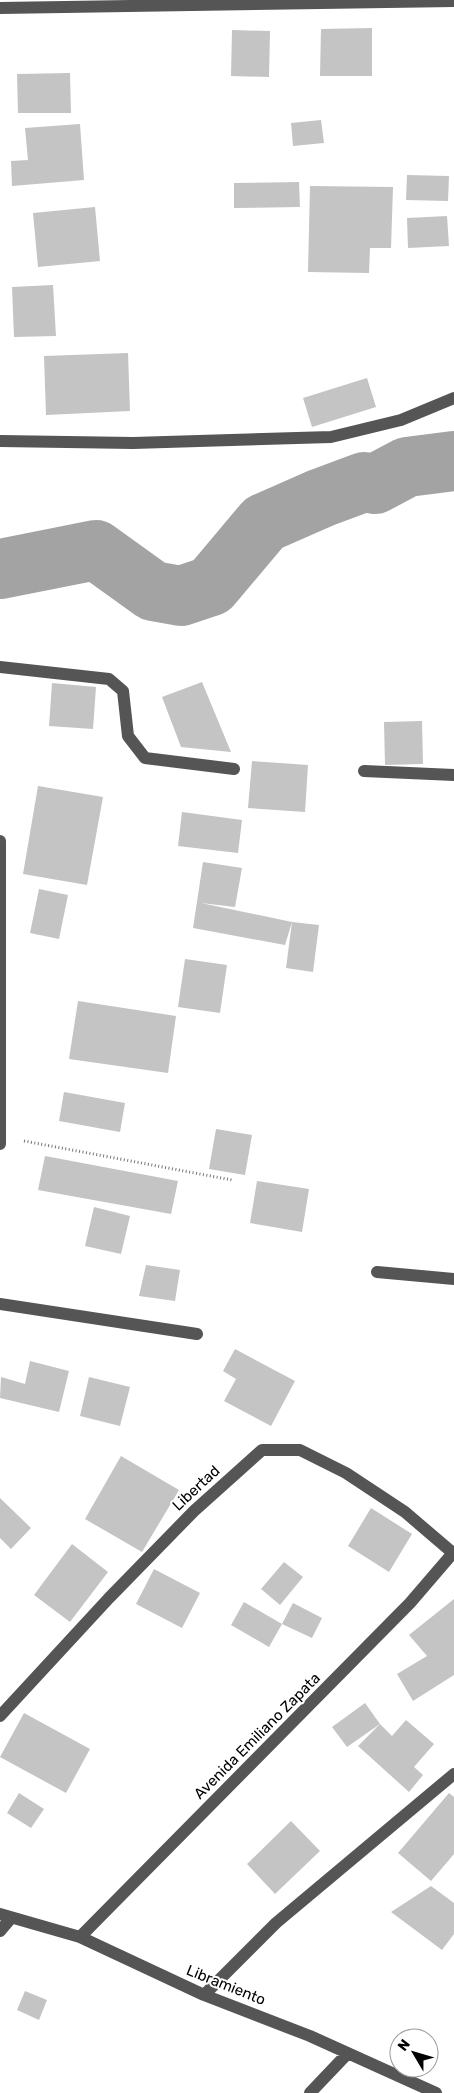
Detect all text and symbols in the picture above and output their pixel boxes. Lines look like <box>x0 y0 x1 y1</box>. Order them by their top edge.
street label: Libertad <box>169 1462 223 1514</box>
street label: Avenida Emiliano Zapata <box>190 1669 324 1803</box>
street label: Libramiento <box>184 1961 268 2009</box>
north arrow <box>389 2028 439 2078</box>
text: N <box>394 2036 414 2055</box>

